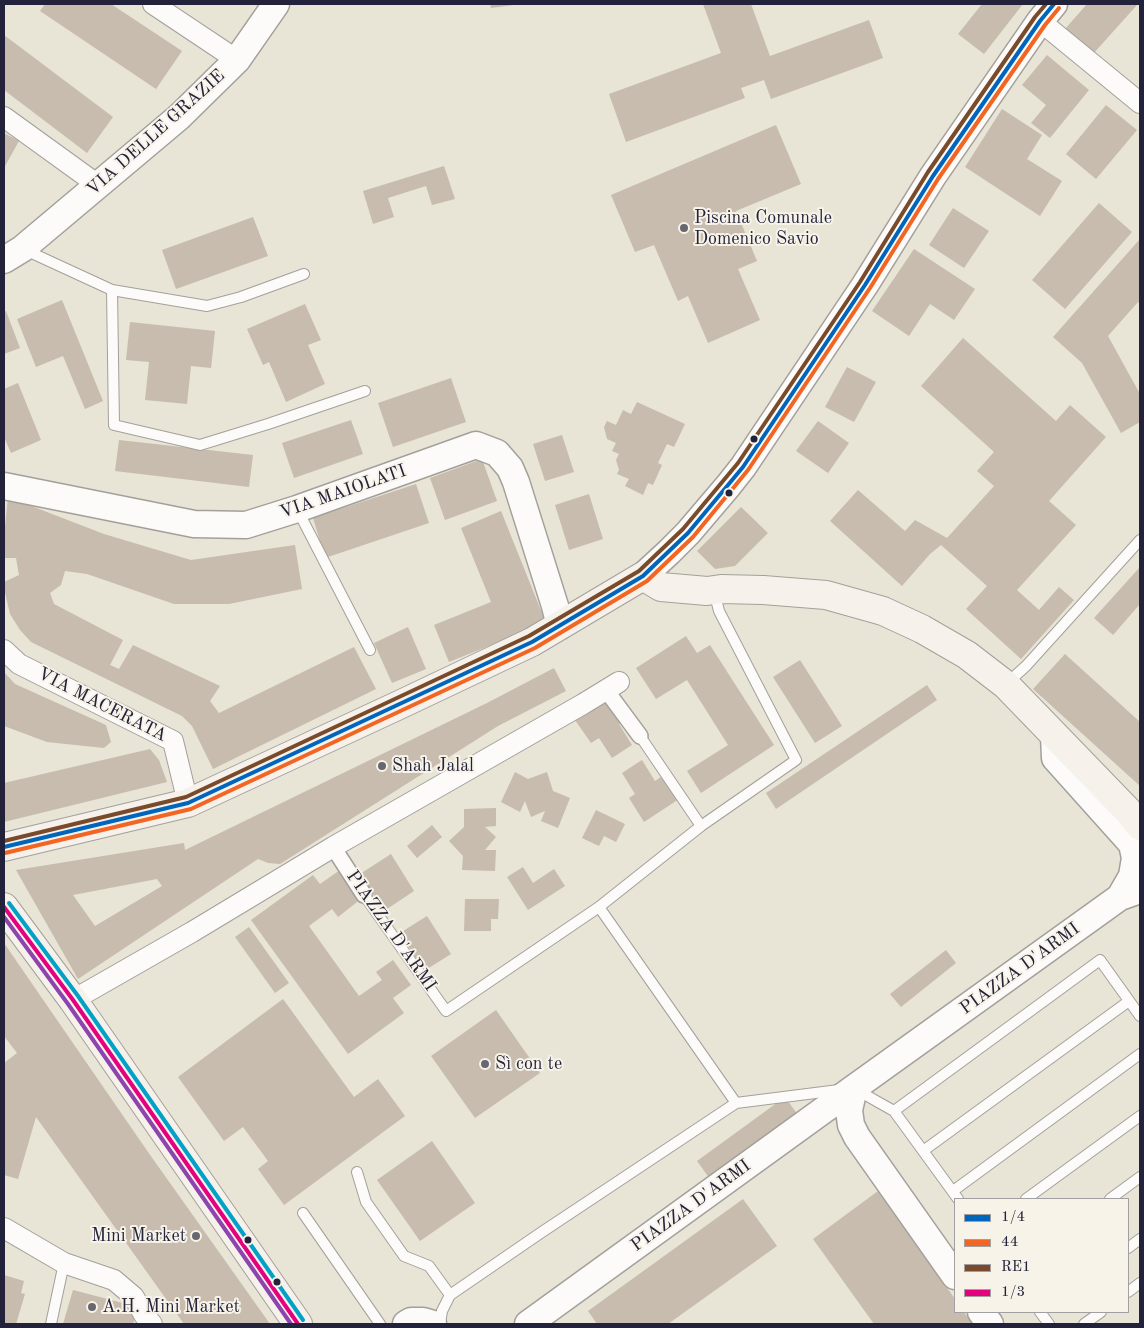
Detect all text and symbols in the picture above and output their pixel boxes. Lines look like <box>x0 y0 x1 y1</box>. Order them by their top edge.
street label: VIA DELLE GRAZIE <box>82 65 230 201</box>
place label: Piscina Comunale Domenico Savio <box>694 207 832 250</box>
marker: Piscina Comunale Domenico Savio <box>678 222 690 234</box>
unlabelled marker <box>749 434 759 444</box>
street label: VIA MAIOLATI <box>277 460 409 524</box>
unlabelled marker <box>724 488 734 498</box>
street label: VIA MACERATA <box>34 663 170 747</box>
place label: Shah Jalal <box>392 755 474 777</box>
marker: Shah Jalal <box>376 760 388 772</box>
street label: PIAZZA D'ARMI <box>341 866 441 996</box>
street label: PIAZZA D'ARMI <box>956 918 1084 1020</box>
place label: Sì con te <box>495 1053 562 1075</box>
marker: Sì con te <box>479 1058 491 1070</box>
street label: PIAZZA D'ARMI <box>627 1155 755 1257</box>
legend <box>954 1198 1129 1313</box>
text: 1/4 <box>1001 1210 1025 1225</box>
place label: Mini Market <box>91 1225 186 1247</box>
marker: Mini Market <box>190 1230 202 1242</box>
unlabelled marker <box>243 1235 253 1245</box>
text: 44 <box>1001 1235 1018 1250</box>
text: RE1 <box>1001 1260 1031 1275</box>
unlabelled marker <box>272 1277 282 1287</box>
text: 1/3 <box>1001 1285 1025 1300</box>
place label: A.H. Mini Market <box>102 1296 240 1318</box>
marker: A.H. Mini Market <box>86 1301 98 1313</box>

